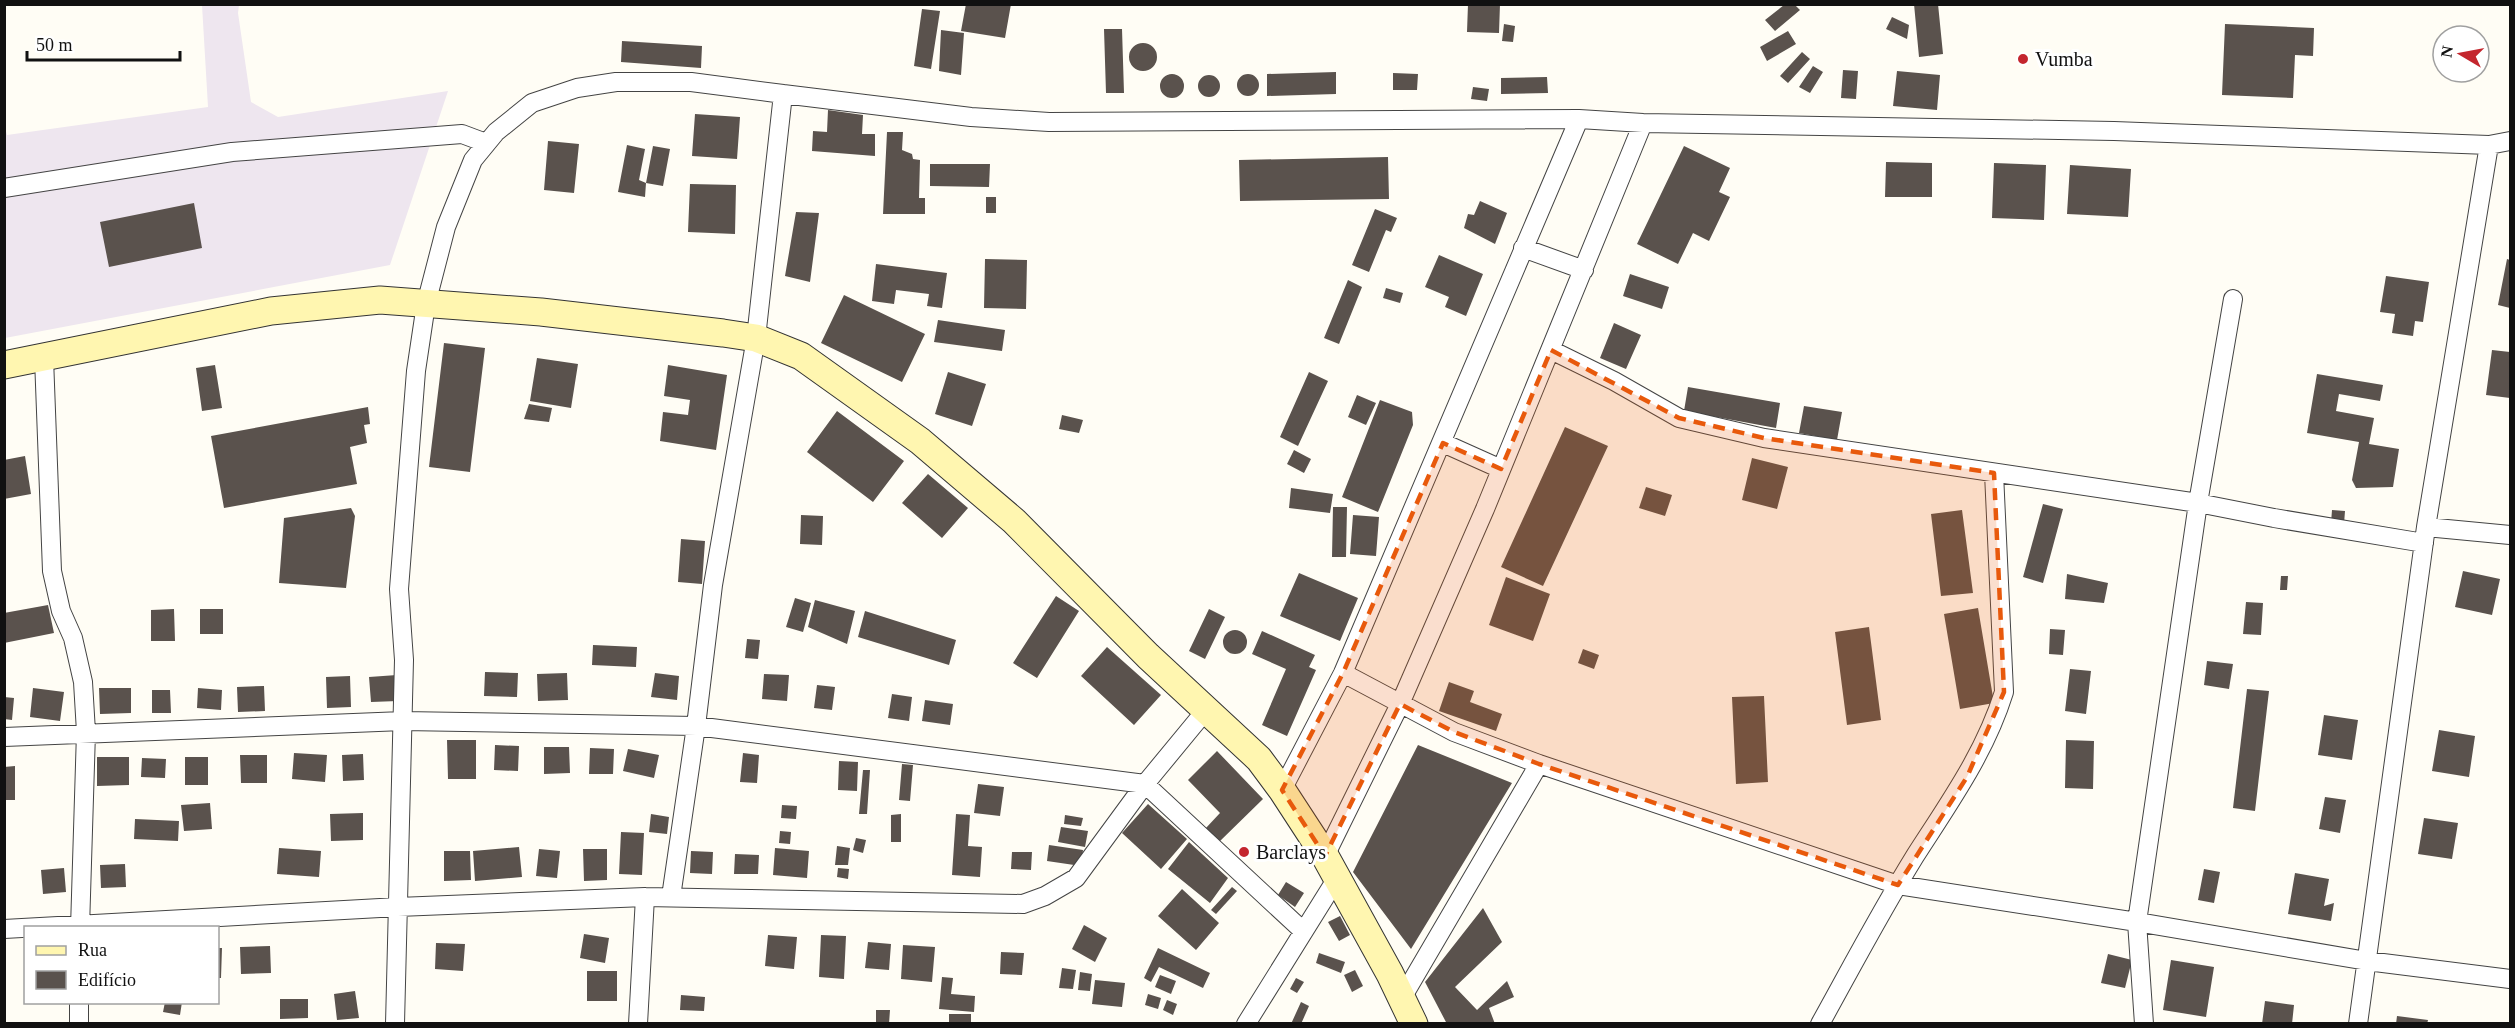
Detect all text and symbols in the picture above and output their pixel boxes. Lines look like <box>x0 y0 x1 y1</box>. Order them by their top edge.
scale bar <box>27 24 180 62</box>
north arrow <box>2431 24 2491 84</box>
text: 50 m <box>36 35 73 55</box>
text: N <box>2437 44 2456 59</box>
place label: Vumba <box>2035 48 2093 70</box>
marker: Vumba <box>2016 52 2030 66</box>
place label: Barclays <box>1256 841 1326 864</box>
marker: Barclays <box>1237 845 1251 859</box>
legend <box>24 926 219 1004</box>
text: Rua <box>78 940 107 960</box>
text: Edifício <box>78 970 136 990</box>

